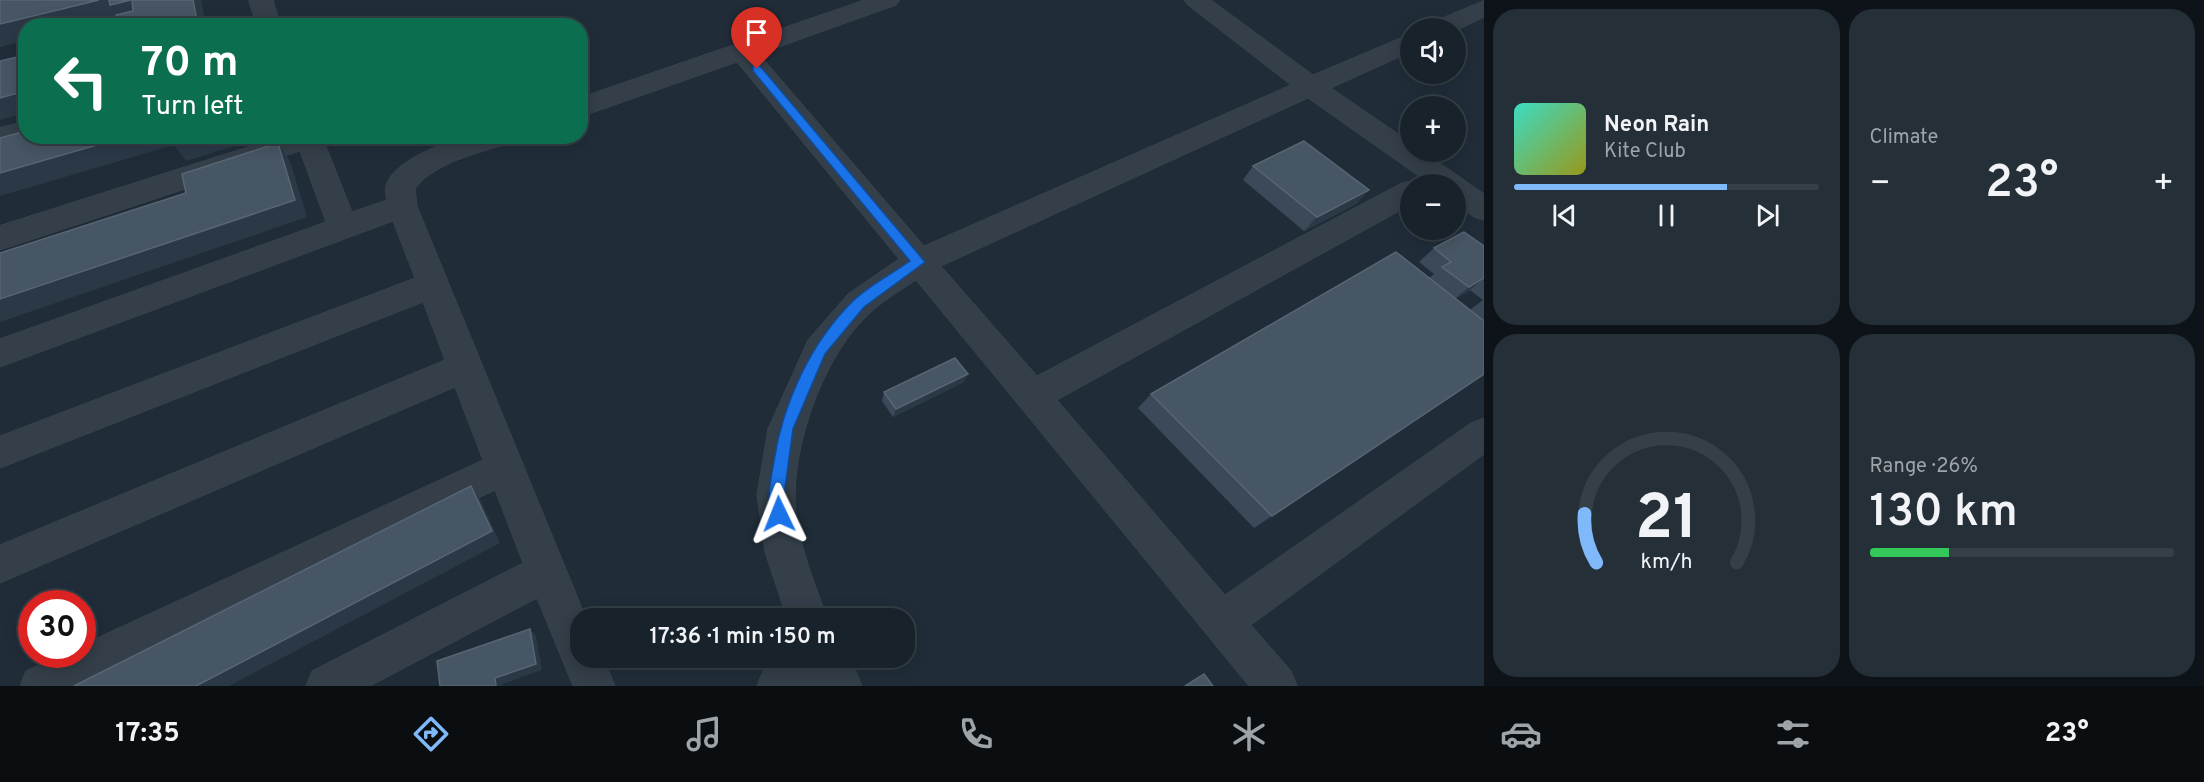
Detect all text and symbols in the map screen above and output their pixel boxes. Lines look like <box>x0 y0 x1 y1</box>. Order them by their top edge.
pin <box>731 7 782 69</box>
icon: arrive <box>740 16 773 49</box>
map controls <box>1400 18 1466 240</box>
button: sound <box>1400 18 1466 84</box>
text: 70 m <box>141 38 239 91</box>
icon: left <box>42 42 120 120</box>
text: Turn left <box>141 90 243 124</box>
button: + <box>1400 96 1466 162</box>
text: Neon Rain <box>1604 112 1709 139</box>
text: Climate <box>1870 125 1938 151</box>
text: Kite Club <box>1604 139 1686 165</box>
text: 23° <box>1985 156 2058 213</box>
text: − <box>1870 164 1891 206</box>
text: + <box>2153 164 2174 206</box>
button: − <box>1400 174 1466 240</box>
icon: previous <box>1548 199 1581 232</box>
icon: pause <box>1650 199 1683 232</box>
icon: next <box>1751 199 1784 232</box>
text: Range · 26% <box>1870 454 1978 480</box>
position arrow <box>747 482 811 546</box>
text: 21 <box>1635 482 1698 561</box>
text: 130 km <box>1870 485 2018 542</box>
text: km/h <box>1640 549 1692 576</box>
speed limit sign: 30 <box>18 590 96 668</box>
text: 17:36 · 1 min · 150 m <box>649 624 836 651</box>
icon: directions <box>410 713 452 755</box>
icon: music <box>683 713 725 755</box>
icon: phone <box>955 713 997 755</box>
icon: climate <box>1228 713 1270 755</box>
icon: car <box>1500 713 1542 755</box>
icon: filters <box>1772 713 1814 755</box>
text: 17:35 <box>115 717 180 751</box>
text: 23° <box>2045 717 2089 751</box>

